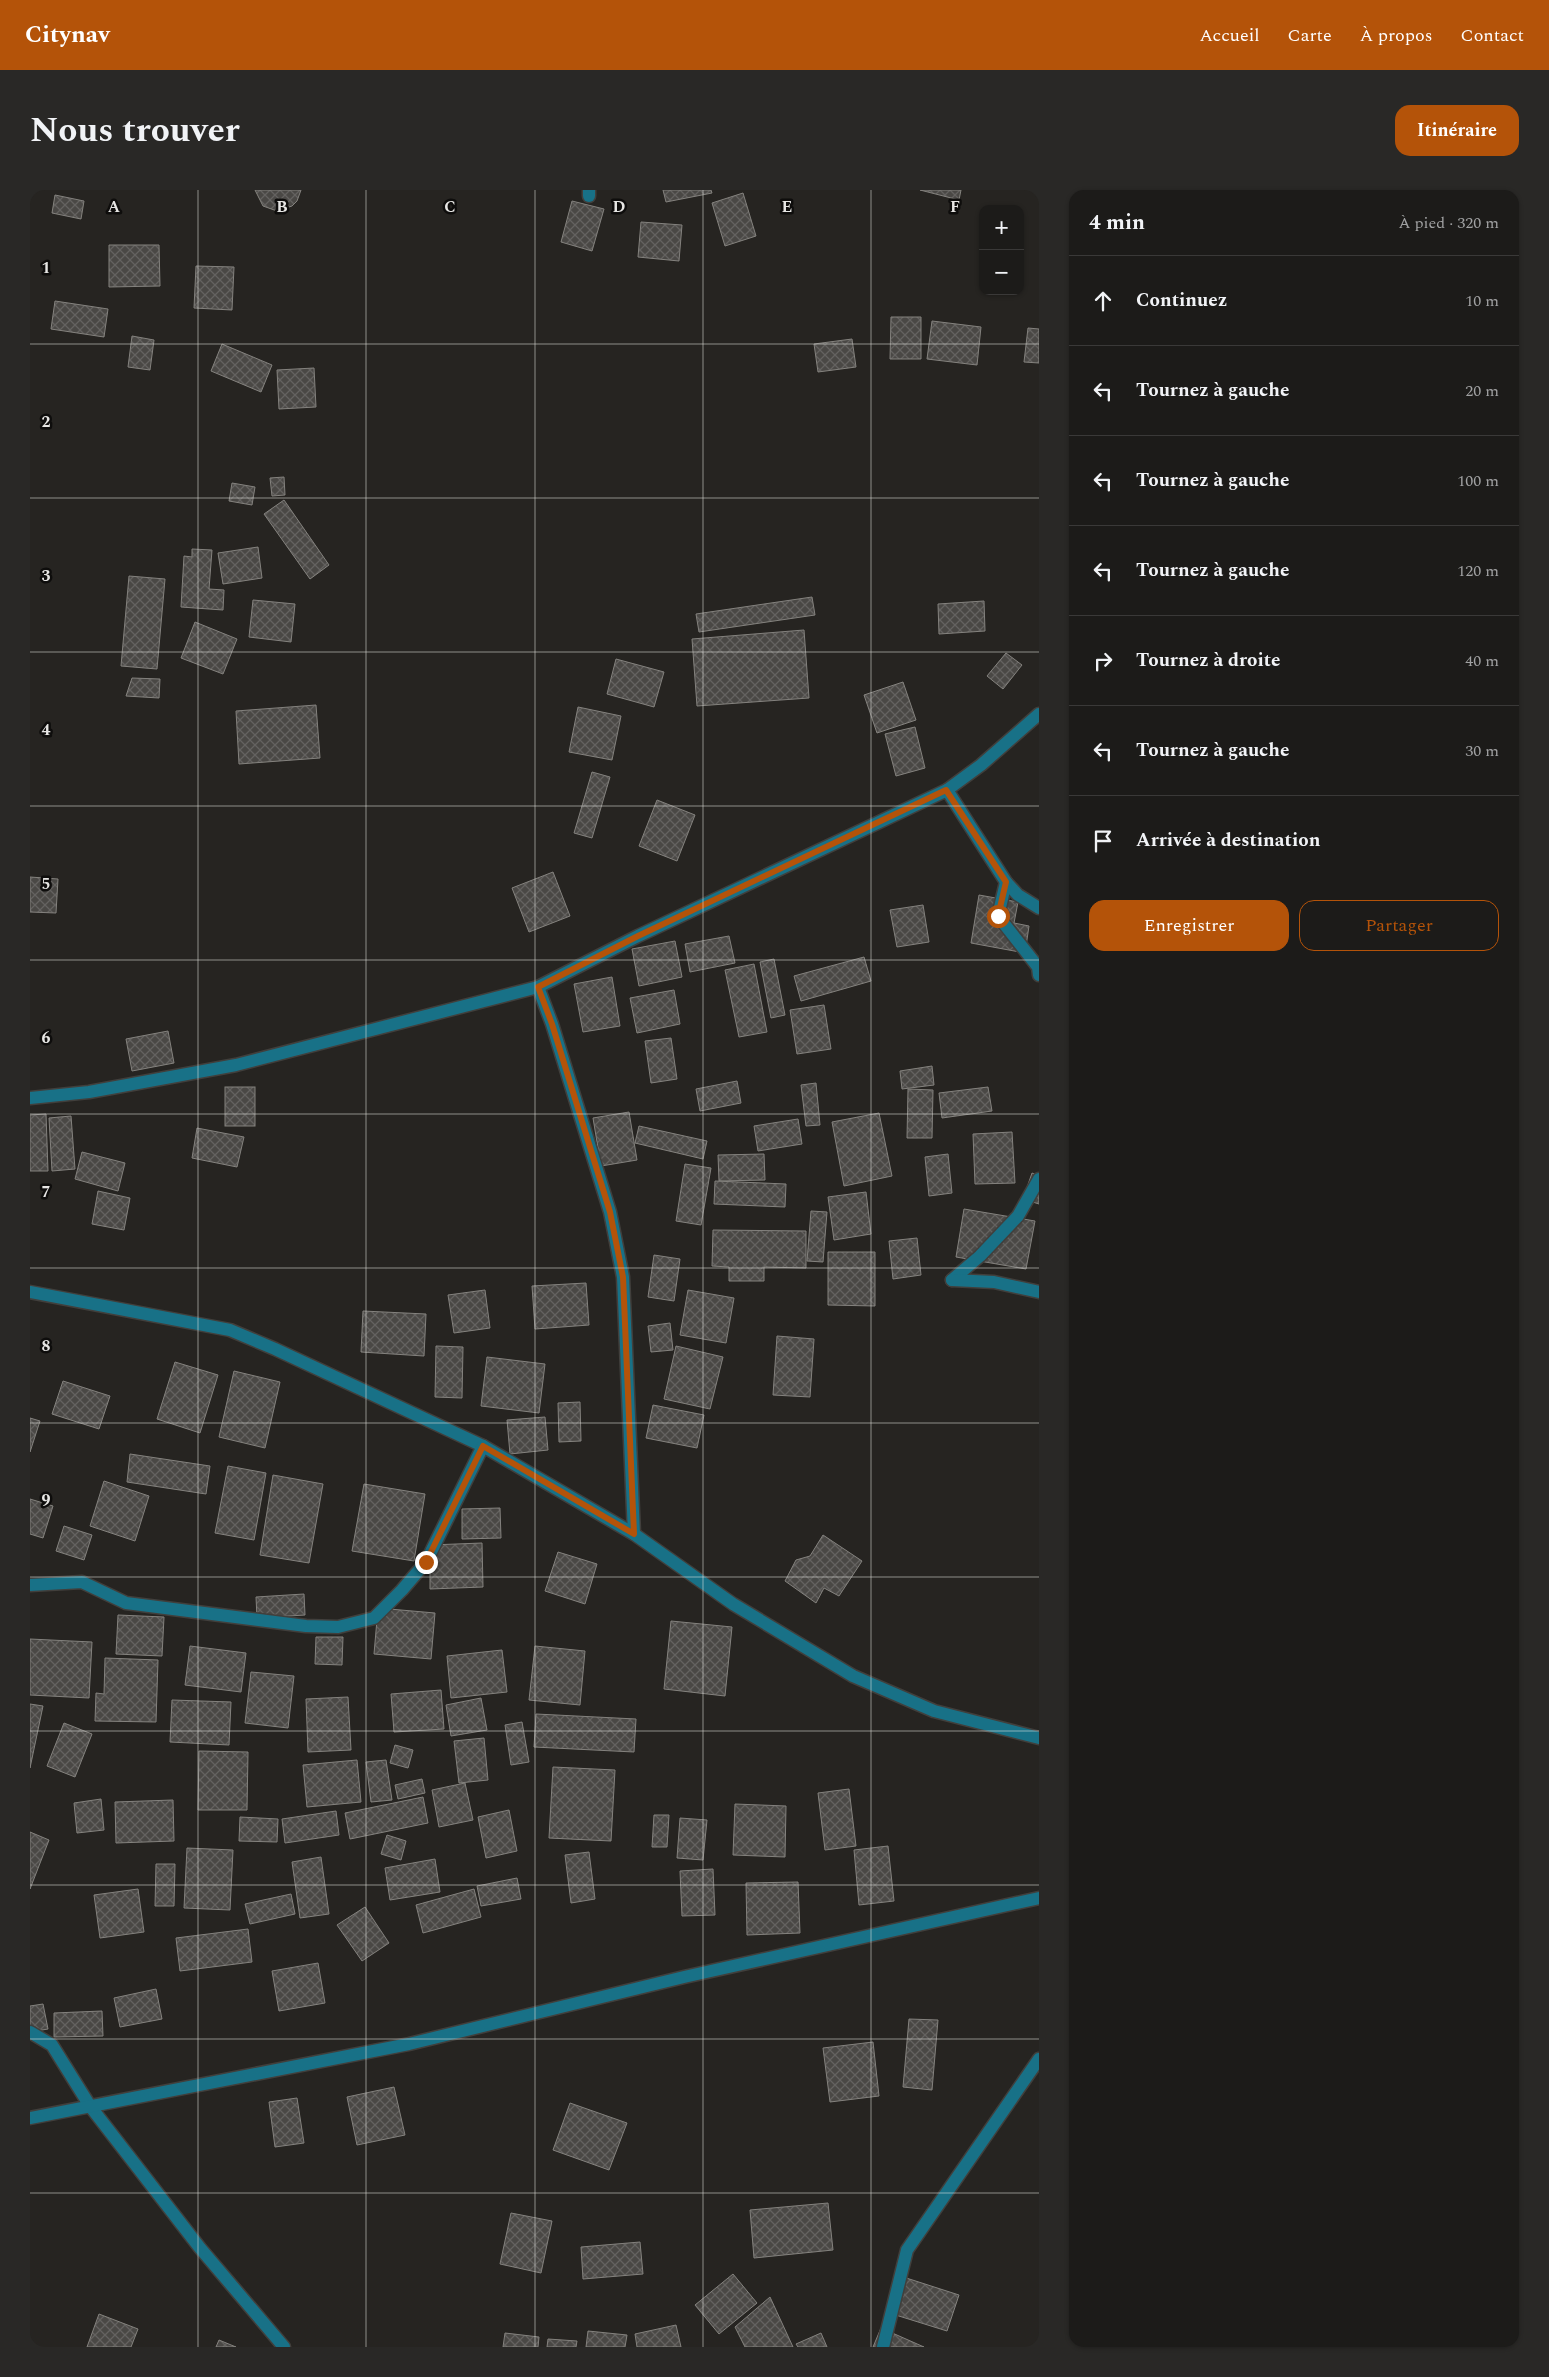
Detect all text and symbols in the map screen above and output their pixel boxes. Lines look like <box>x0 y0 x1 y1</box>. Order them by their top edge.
text: Citynav <box>25 17 110 53</box>
text: Accueil <box>1199 22 1260 49</box>
text: Carte <box>1288 22 1332 49</box>
text: À propos <box>1360 22 1433 49</box>
text: Contact <box>1461 22 1524 49</box>
text: Nous trouver <box>30 104 240 157</box>
button: Itinéraire <box>1395 105 1519 156</box>
text: A <box>108 195 121 219</box>
text: B <box>276 195 288 219</box>
text: C <box>444 195 456 219</box>
text: D <box>613 195 626 219</box>
text: E <box>782 195 792 219</box>
text: F <box>950 195 960 219</box>
map controls <box>979 205 1024 295</box>
button: + <box>979 205 1024 250</box>
text: 4 min <box>1089 207 1145 239</box>
text: À pied · 320 m <box>1398 211 1499 235</box>
button: − <box>979 250 1024 295</box>
text: 1 <box>42 256 50 280</box>
text: Continuez <box>1136 286 1227 315</box>
icon: ahead <box>1089 287 1117 315</box>
text: 10 m <box>1465 289 1499 313</box>
text: Tournez à gauche <box>1136 376 1289 405</box>
icon: left <box>1089 377 1117 405</box>
text: 20 m <box>1465 379 1499 403</box>
text: 2 <box>42 410 51 434</box>
text: Tournez à gauche <box>1136 466 1289 495</box>
icon: left <box>1089 467 1117 495</box>
text: 100 m <box>1457 469 1499 493</box>
text: Tournez à gauche <box>1136 556 1289 585</box>
icon: left <box>1089 557 1117 585</box>
text: 120 m <box>1457 559 1499 583</box>
text: 3 <box>42 564 51 588</box>
text: Tournez à droite <box>1136 646 1280 675</box>
icon: right <box>1089 647 1117 675</box>
text: 40 m <box>1465 649 1499 673</box>
text: 4 <box>42 718 51 742</box>
text: Tournez à gauche <box>1136 736 1289 765</box>
icon: left <box>1089 737 1117 765</box>
text: 30 m <box>1465 739 1499 763</box>
text: Arrivée à destination <box>1136 826 1320 855</box>
icon: arrive <box>1089 827 1117 855</box>
text: 5 <box>42 872 50 896</box>
button: Enregistrer <box>1089 900 1289 951</box>
button: Partager <box>1299 900 1499 951</box>
route start <box>987 905 1010 928</box>
text: 6 <box>42 1026 51 1050</box>
text: 7 <box>42 1180 51 1204</box>
text: 8 <box>42 1334 51 1358</box>
text: 9 <box>42 1488 51 1512</box>
route end <box>415 1551 438 1574</box>

